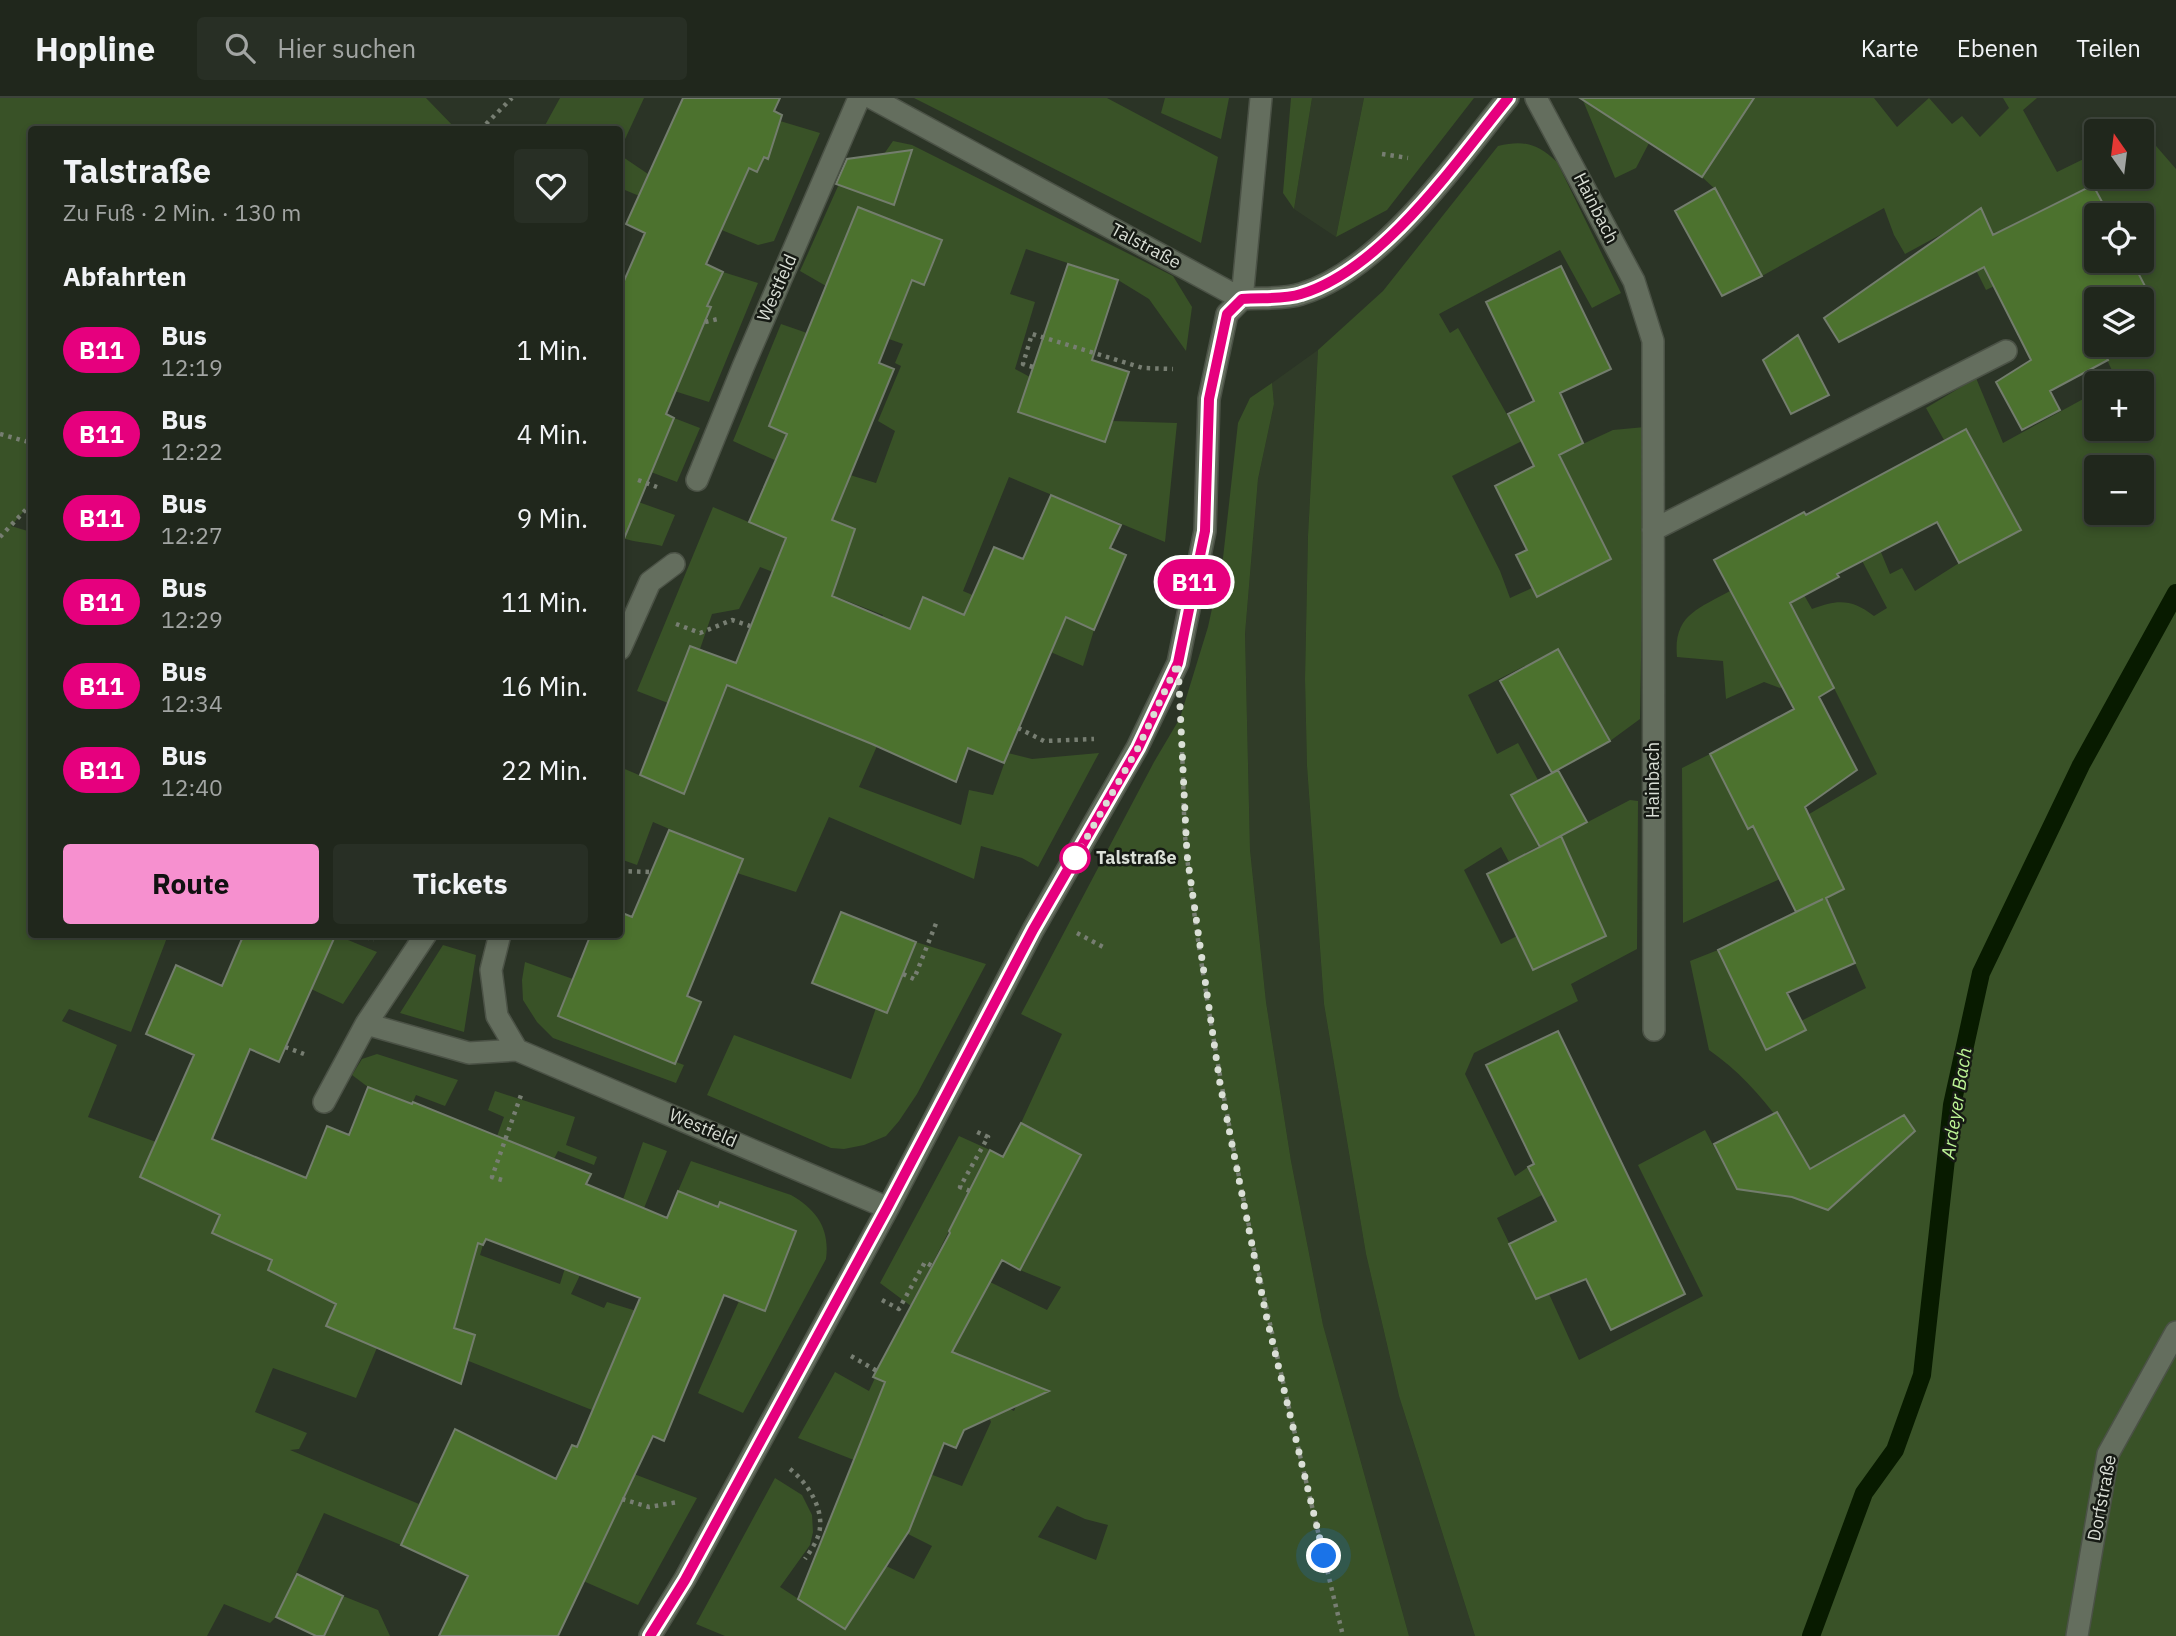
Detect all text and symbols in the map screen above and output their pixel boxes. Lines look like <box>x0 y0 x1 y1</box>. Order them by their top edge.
search box <box>197 17 687 80</box>
text: Hopline <box>35 27 155 70</box>
icon: search <box>221 29 259 67</box>
text: Hier suchen <box>277 31 416 65</box>
text: Karte <box>1861 32 1919 64</box>
text: Ebenen <box>1957 32 2038 64</box>
text: Teilen <box>2076 32 2141 64</box>
north arrow <box>2084 119 2154 189</box>
map controls <box>2084 119 2154 525</box>
text: Talstraße <box>63 149 211 192</box>
button: heart <box>514 149 588 223</box>
street label: Hainbach <box>1569 169 1624 247</box>
text: Zu Fuß · 2 Min. · 130 m <box>63 197 301 227</box>
button: locate <box>2084 203 2154 273</box>
street label: Talstraße <box>1107 218 1185 274</box>
street label: Westfeld <box>752 251 802 325</box>
text: Abfahrten <box>63 259 187 293</box>
button: layers <box>2084 287 2154 357</box>
text: Bus <box>161 318 207 352</box>
text: 1 Min. <box>517 333 588 367</box>
text: B11 <box>79 334 124 366</box>
text: 12:19 <box>161 352 223 382</box>
button: + <box>2084 371 2154 441</box>
text: Bus <box>161 402 207 436</box>
text: 4 Min. <box>517 417 588 451</box>
text: B11 <box>79 418 124 450</box>
text: 12:22 <box>161 436 223 466</box>
button: − <box>2084 455 2154 525</box>
text: Bus <box>161 486 207 520</box>
text: 9 Min. <box>517 501 588 535</box>
text: B11 <box>79 502 124 534</box>
text: 12:27 <box>161 520 223 550</box>
line badge: B11 <box>1154 559 1234 605</box>
text: B11 <box>1172 566 1216 598</box>
text: Bus <box>161 570 207 604</box>
text: 11 Min. <box>501 585 588 619</box>
text: B11 <box>79 586 124 618</box>
text: 12:29 <box>161 604 223 634</box>
text: Bus <box>161 654 207 688</box>
text: 16 Min. <box>501 669 588 703</box>
text: B11 <box>79 670 124 702</box>
text: 12:34 <box>161 688 223 718</box>
text: Bus <box>161 738 207 772</box>
street label: Hainbach <box>1641 742 1664 818</box>
text: 22 Min. <box>501 753 588 787</box>
text: B11 <box>79 754 124 786</box>
text: 12:40 <box>161 772 223 802</box>
marker: Talstraße <box>1060 843 1090 873</box>
button: Route <box>63 844 319 924</box>
button: Tickets <box>333 844 588 924</box>
place label: Talstraße <box>1096 846 1177 869</box>
water label: Ardeyer Bach <box>1935 1046 1977 1161</box>
street label: Westfeld <box>666 1103 741 1152</box>
street label: Dorfstraße <box>2082 1453 2121 1543</box>
your location <box>1306 1538 1341 1573</box>

